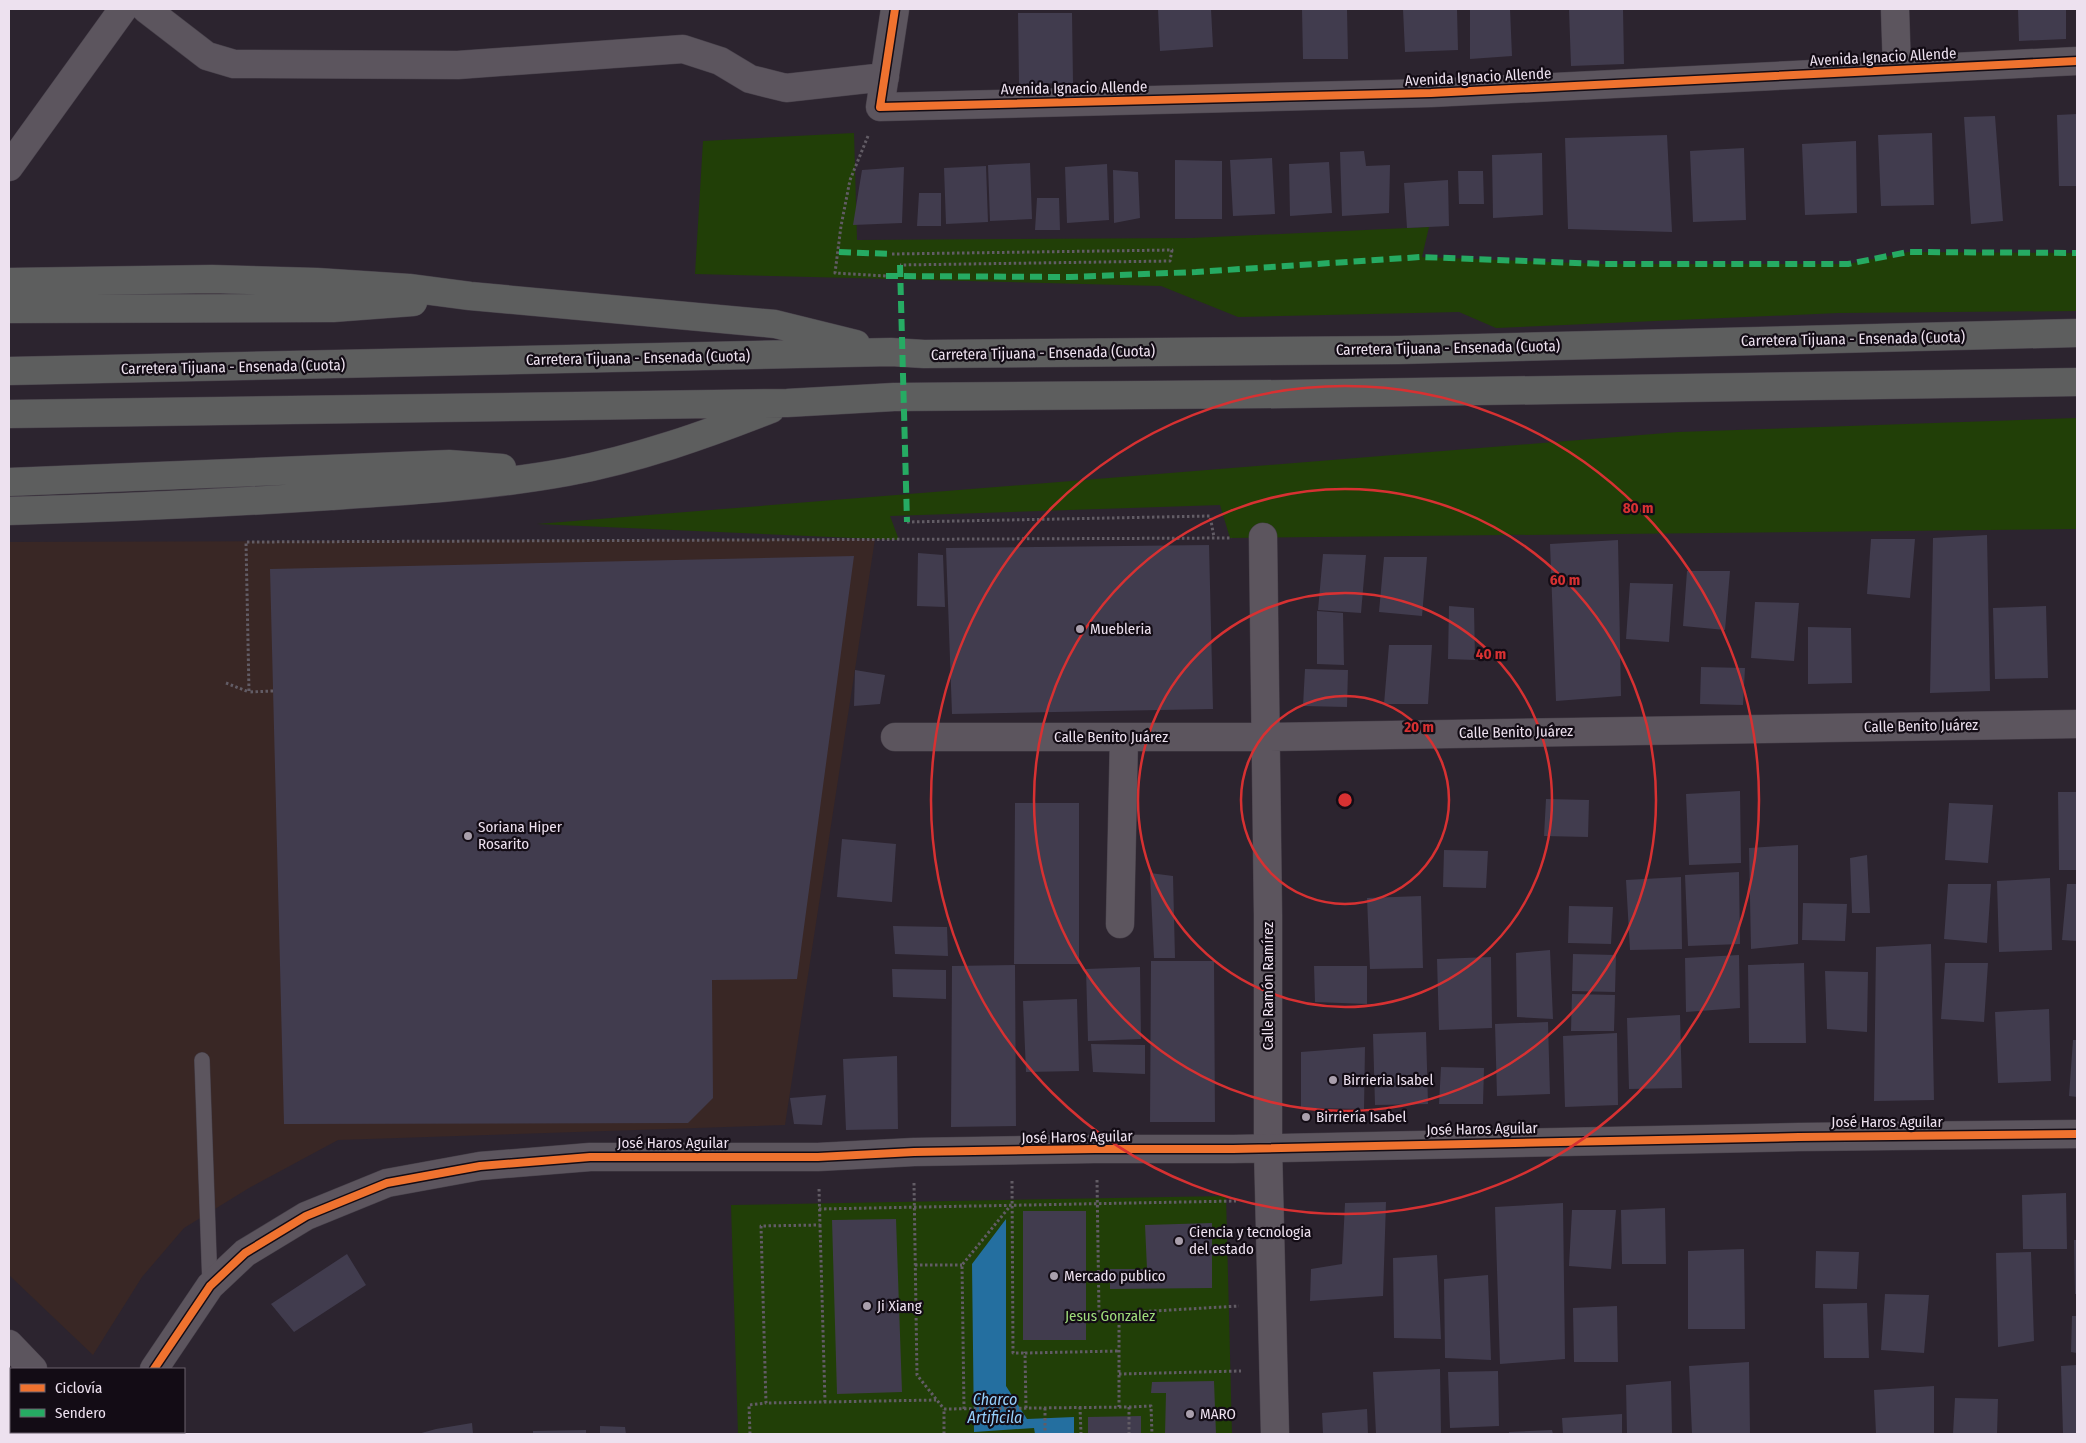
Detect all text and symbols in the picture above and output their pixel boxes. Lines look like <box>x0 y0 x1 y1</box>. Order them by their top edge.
street label: Avenida Ignacio Allende <box>1809 44 1957 70</box>
street label: Avenida Ignacio Allende <box>1404 64 1552 90</box>
street label: Avenida Ignacio Allende <box>1000 78 1148 98</box>
street label: Carretera Tijuana - Ensenada (Cuota) <box>1741 328 1965 350</box>
street label: Carretera Tijuana - Ensenada (Cuota) <box>1336 337 1560 359</box>
street label: Carretera Tijuana - Ensenada (Cuota) <box>931 342 1155 364</box>
street label: Carretera Tijuana - Ensenada (Cuota) <box>526 347 750 369</box>
street label: Carretera Tijuana - Ensenada (Cuota) <box>121 356 345 378</box>
text: 80 m <box>1623 499 1653 517</box>
text: 60 m <box>1550 571 1580 589</box>
place label: Muebleria <box>1090 620 1152 638</box>
marker: Muebleria <box>1074 623 1086 635</box>
text: 40 m <box>1476 645 1506 663</box>
street label: Calle Benito Juárez <box>1864 716 1978 736</box>
text: 20 m <box>1403 718 1434 736</box>
street label: Calle Benito Juárez <box>1459 722 1573 742</box>
street label: Calle Benito Juárez <box>1054 728 1168 746</box>
centre of rings <box>1336 791 1354 809</box>
place label: Soriana Hiper Rosarito <box>478 818 563 853</box>
marker: Soriana Hiper Rosarito <box>462 830 474 842</box>
street label: Calle Ramón Ramírez <box>1259 922 1277 1050</box>
place label: Birrieria Isabel <box>1343 1071 1434 1089</box>
marker: Birrieria Isabel <box>1327 1074 1339 1086</box>
place label: Birriería Isabel <box>1316 1108 1407 1126</box>
marker: Birriería Isabel <box>1300 1111 1312 1123</box>
street label: José Haros Aguilar <box>1831 1113 1943 1131</box>
street label: José Haros Aguilar <box>1426 1119 1539 1139</box>
street label: José Haros Aguilar <box>1021 1127 1134 1147</box>
street label: José Haros Aguilar <box>617 1134 729 1152</box>
place label: Ciencia y tecnologia del estado <box>1189 1223 1311 1258</box>
marker: Ciencia y tecnologia del estado <box>1173 1235 1185 1247</box>
place label: Mercado publico <box>1064 1267 1166 1285</box>
marker: Mercado publico <box>1048 1270 1060 1282</box>
place label: Ji Xiang <box>877 1297 922 1315</box>
marker: Ji Xiang <box>861 1300 873 1312</box>
park label: Jesus Gonzalez <box>1065 1307 1155 1325</box>
legend <box>10 1368 185 1433</box>
text: Ciclovía <box>55 1379 102 1397</box>
water label: Charco Artificila <box>967 1390 1022 1427</box>
text: Sendero <box>55 1404 106 1422</box>
place label: MARO <box>1200 1405 1236 1423</box>
marker: MARO <box>1184 1408 1196 1420</box>

